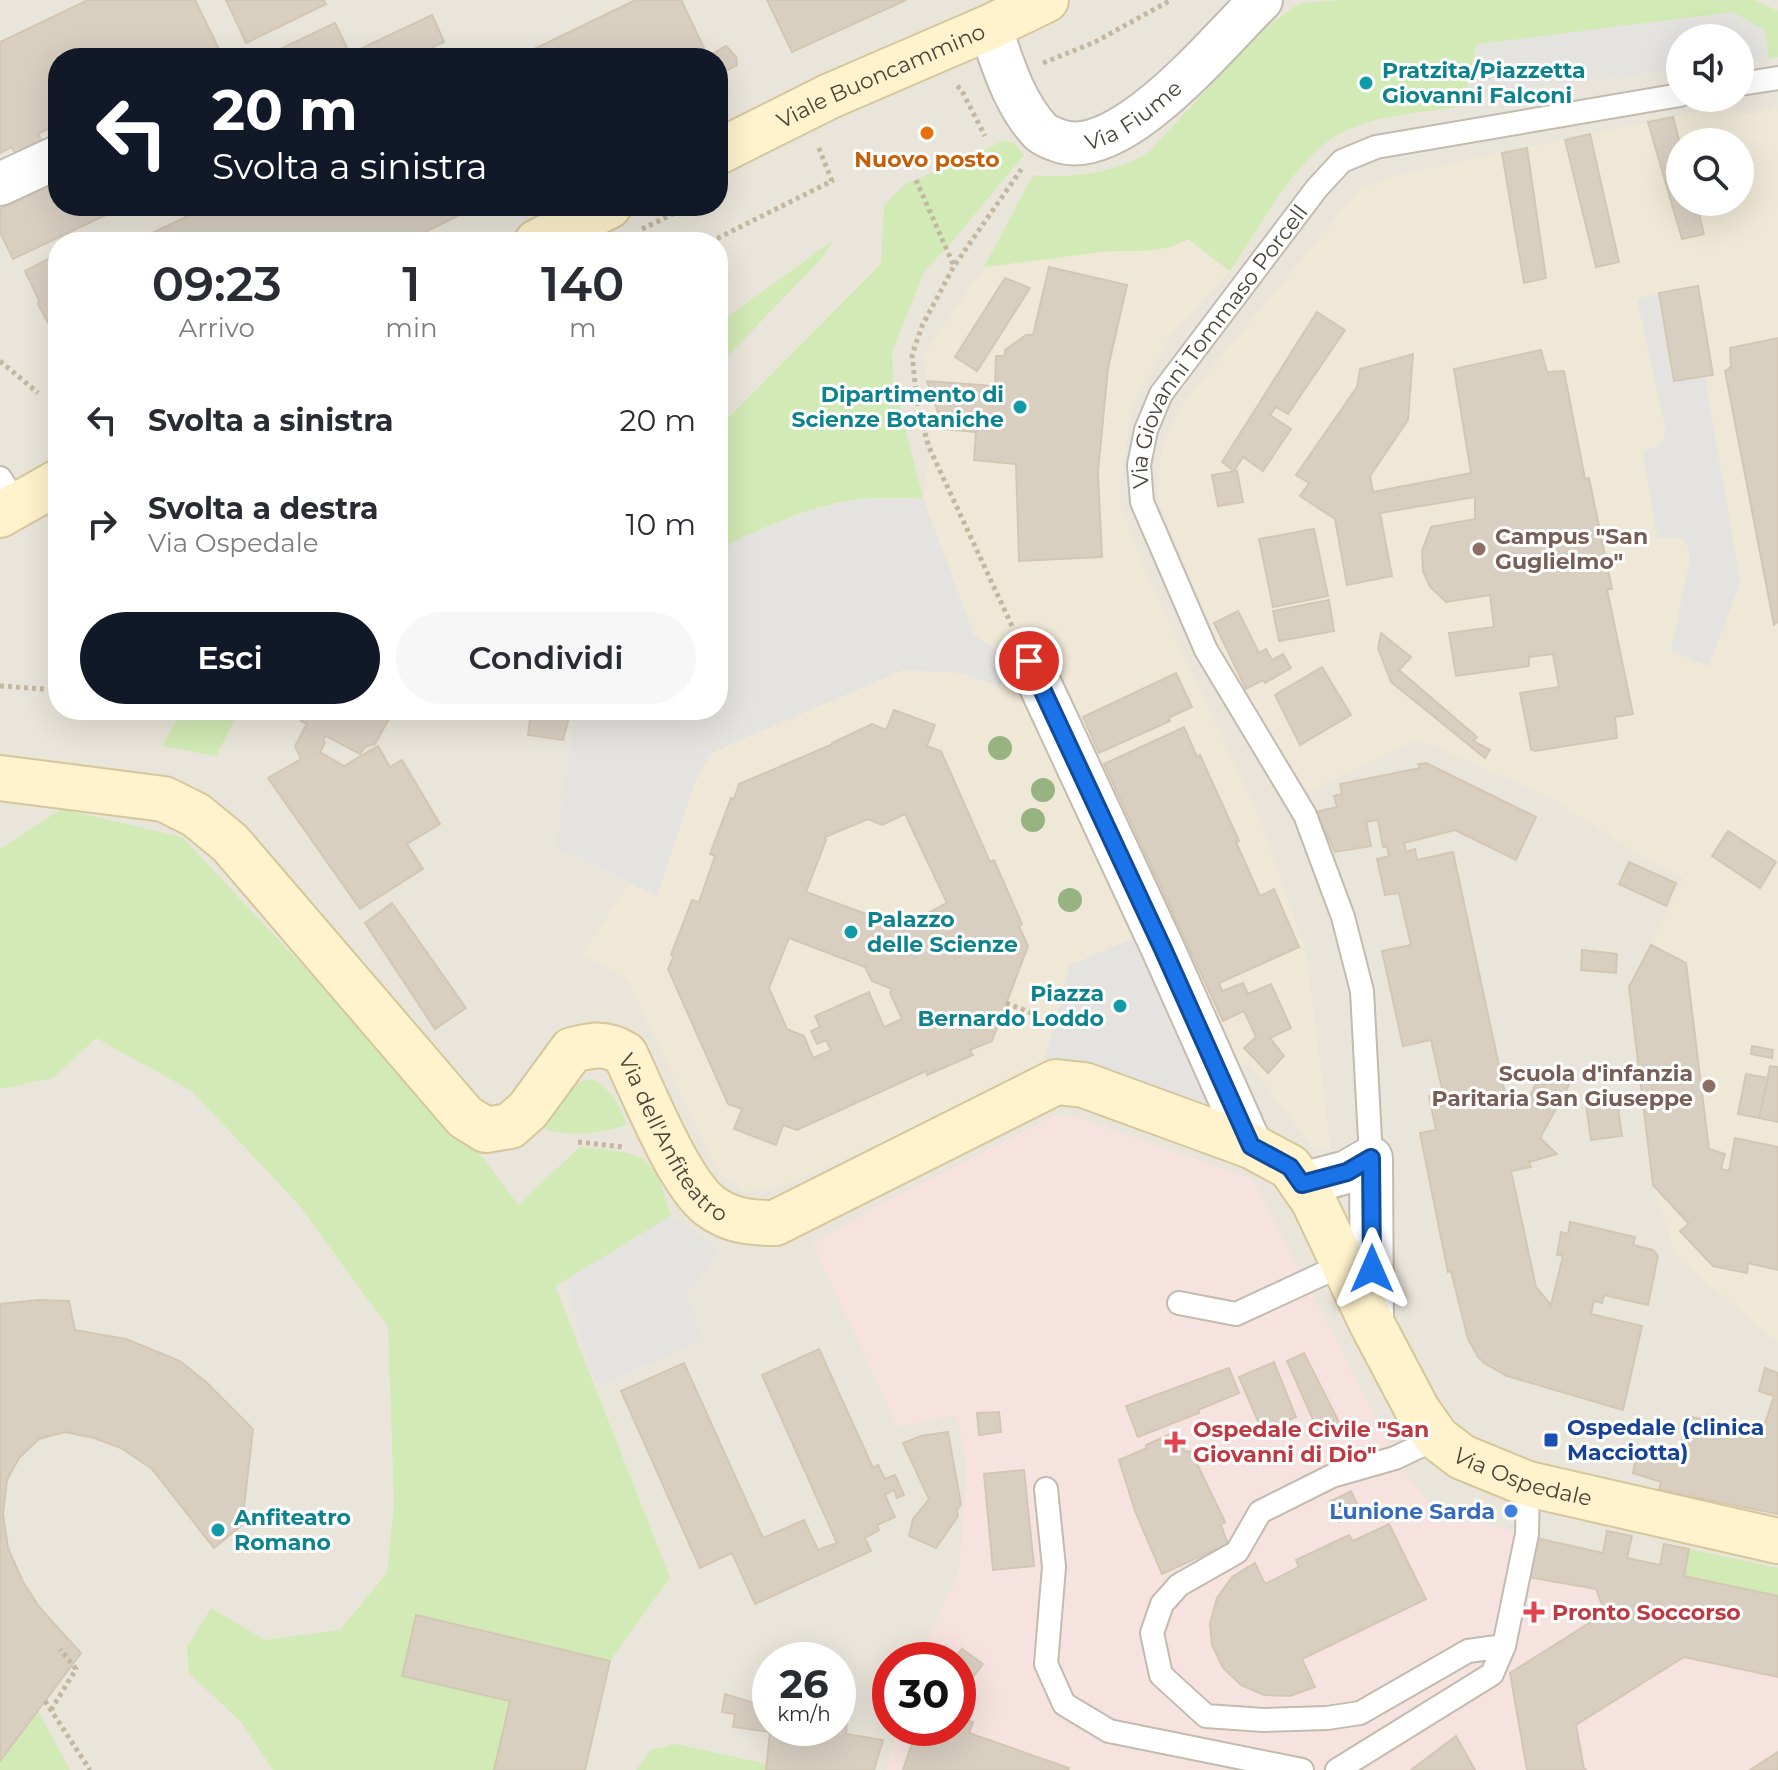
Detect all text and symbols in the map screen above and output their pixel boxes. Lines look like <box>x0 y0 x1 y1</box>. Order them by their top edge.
street label: Viale Buoncammino <box>772 18 989 134</box>
map controls <box>1666 24 1754 216</box>
button: sound <box>1666 24 1754 112</box>
place label: Pratzita/Piazzetta Giovanni Falconi <box>1382 57 1586 109</box>
marker: Pratzita/Piazzetta Giovanni Falconi <box>1357 74 1375 92</box>
street label: Via Fiume <box>1082 75 1188 156</box>
text: 20 m <box>212 76 358 144</box>
icon: left <box>80 80 184 184</box>
marker: Nuovo posto <box>918 124 936 142</box>
button: search <box>1666 128 1754 216</box>
text: Svolta a sinistra <box>212 144 488 188</box>
place label: Nuovo posto <box>854 146 1000 173</box>
street label: Via Giovanni Tommaso Porcell <box>1126 199 1314 489</box>
text: 09:23 <box>152 255 282 313</box>
text: 1 <box>402 255 421 313</box>
text: 140 <box>541 255 624 313</box>
text: Arrivo <box>179 312 255 344</box>
text: min <box>385 312 437 344</box>
text: m <box>569 312 597 344</box>
place label: Dipartimento di Scienze Botaniche <box>792 381 1004 433</box>
icon: left <box>80 398 124 442</box>
marker: Dipartimento di Scienze Botaniche <box>1011 398 1029 416</box>
text: Svolta a sinistra <box>148 402 394 439</box>
text: 20 m <box>619 402 696 439</box>
text: Svolta a destra <box>148 490 378 527</box>
icon: right <box>80 502 124 546</box>
text: 10 m <box>626 506 696 543</box>
place label: Campus "San Guglielmo" <box>1495 523 1648 575</box>
text: Via Ospedale <box>148 527 318 559</box>
marker: Campus "San Guglielmo" <box>1470 540 1488 558</box>
button: Esci <box>80 612 380 704</box>
button: Condividi <box>396 612 696 704</box>
pin <box>995 627 1063 695</box>
icon: arrive <box>1007 639 1051 683</box>
place label: Palazzo delle Scienze <box>867 906 1018 958</box>
marker: Palazzo delle Scienze <box>842 923 860 941</box>
place label: Piazza Bernardo Loddo <box>917 980 1104 1032</box>
marker: Piazza Bernardo Loddo <box>1111 997 1129 1015</box>
street label: Via dell'Anfiteatro <box>613 1049 732 1228</box>
place label: Scuola d'infanzia Paritaria San Giuseppe <box>1432 1060 1693 1112</box>
marker: Scuola d'infanzia Paritaria San Giuseppe <box>1700 1077 1718 1095</box>
position arrow <box>1330 1227 1414 1311</box>
place label: Ospedale (clinica Macciotta) <box>1567 1414 1764 1466</box>
place label: Ospedale Civile "San Giovanni di Dio" <box>1193 1416 1429 1468</box>
marker: Ospedale Civile "San Giovanni di Dio" <box>1164 1431 1186 1453</box>
marker: Ospedale (clinica Macciotta) <box>1542 1431 1560 1449</box>
street label: Via Ospedale <box>1448 1442 1595 1512</box>
place label: Ľunione Sarda <box>1329 1498 1495 1525</box>
marker: Ľunione Sarda <box>1502 1502 1520 1520</box>
place label: Anfiteatro Romano <box>233 1504 351 1556</box>
marker: Anfiteatro Romano <box>209 1521 227 1539</box>
place label: Pronto Soccorso <box>1552 1599 1741 1626</box>
marker: Pronto Soccorso <box>1523 1601 1545 1623</box>
speed limit sign: 30 <box>872 1642 976 1746</box>
text: 26 <box>779 1659 829 1708</box>
text: km/h <box>777 1702 831 1726</box>

